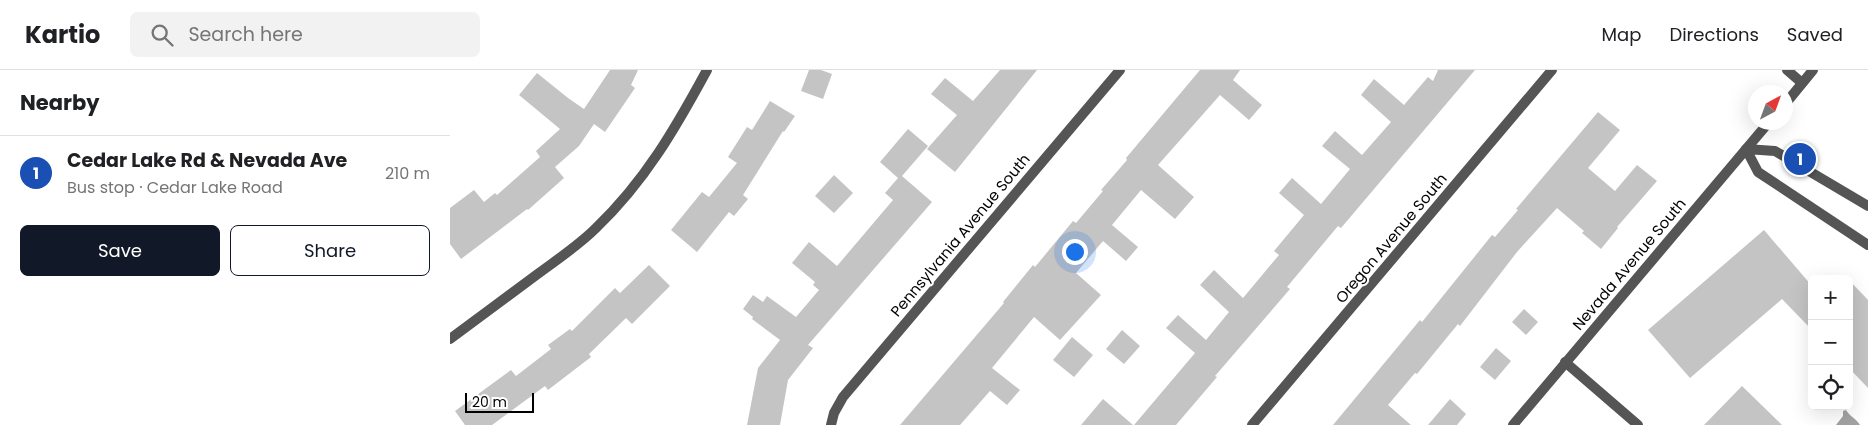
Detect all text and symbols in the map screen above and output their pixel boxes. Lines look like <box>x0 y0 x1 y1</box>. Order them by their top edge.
search box <box>130 12 480 57</box>
text: Kartio <box>25 18 100 51</box>
icon: search <box>148 21 176 49</box>
text: Search here <box>188 21 303 48</box>
text: Map <box>1602 22 1641 47</box>
text: Directions <box>1669 22 1759 47</box>
text: Saved <box>1787 22 1843 47</box>
north arrow <box>1748 85 1793 130</box>
text: Nearby <box>20 88 100 117</box>
pin: 1 <box>1784 140 1816 178</box>
text: Cedar Lake Rd & Nevada Ave <box>67 147 347 174</box>
street label: Pennsylvania Avenue South <box>886 149 1034 321</box>
text: 1 <box>33 162 39 185</box>
text: 210 m <box>385 162 430 185</box>
street label: Oregon Avenue South <box>1330 169 1452 307</box>
text: Bus stop · Cedar Lake Road <box>67 176 283 199</box>
street label: Nevada Avenue South <box>1568 194 1690 334</box>
button: Save <box>20 225 220 276</box>
button: Share <box>230 225 430 276</box>
your location <box>1062 239 1088 265</box>
map controls <box>1808 275 1853 410</box>
button: + <box>1808 275 1853 320</box>
button: − <box>1808 320 1853 365</box>
button: locate <box>1808 365 1853 410</box>
scale bar <box>465 390 534 413</box>
text: 20 m <box>472 392 507 412</box>

